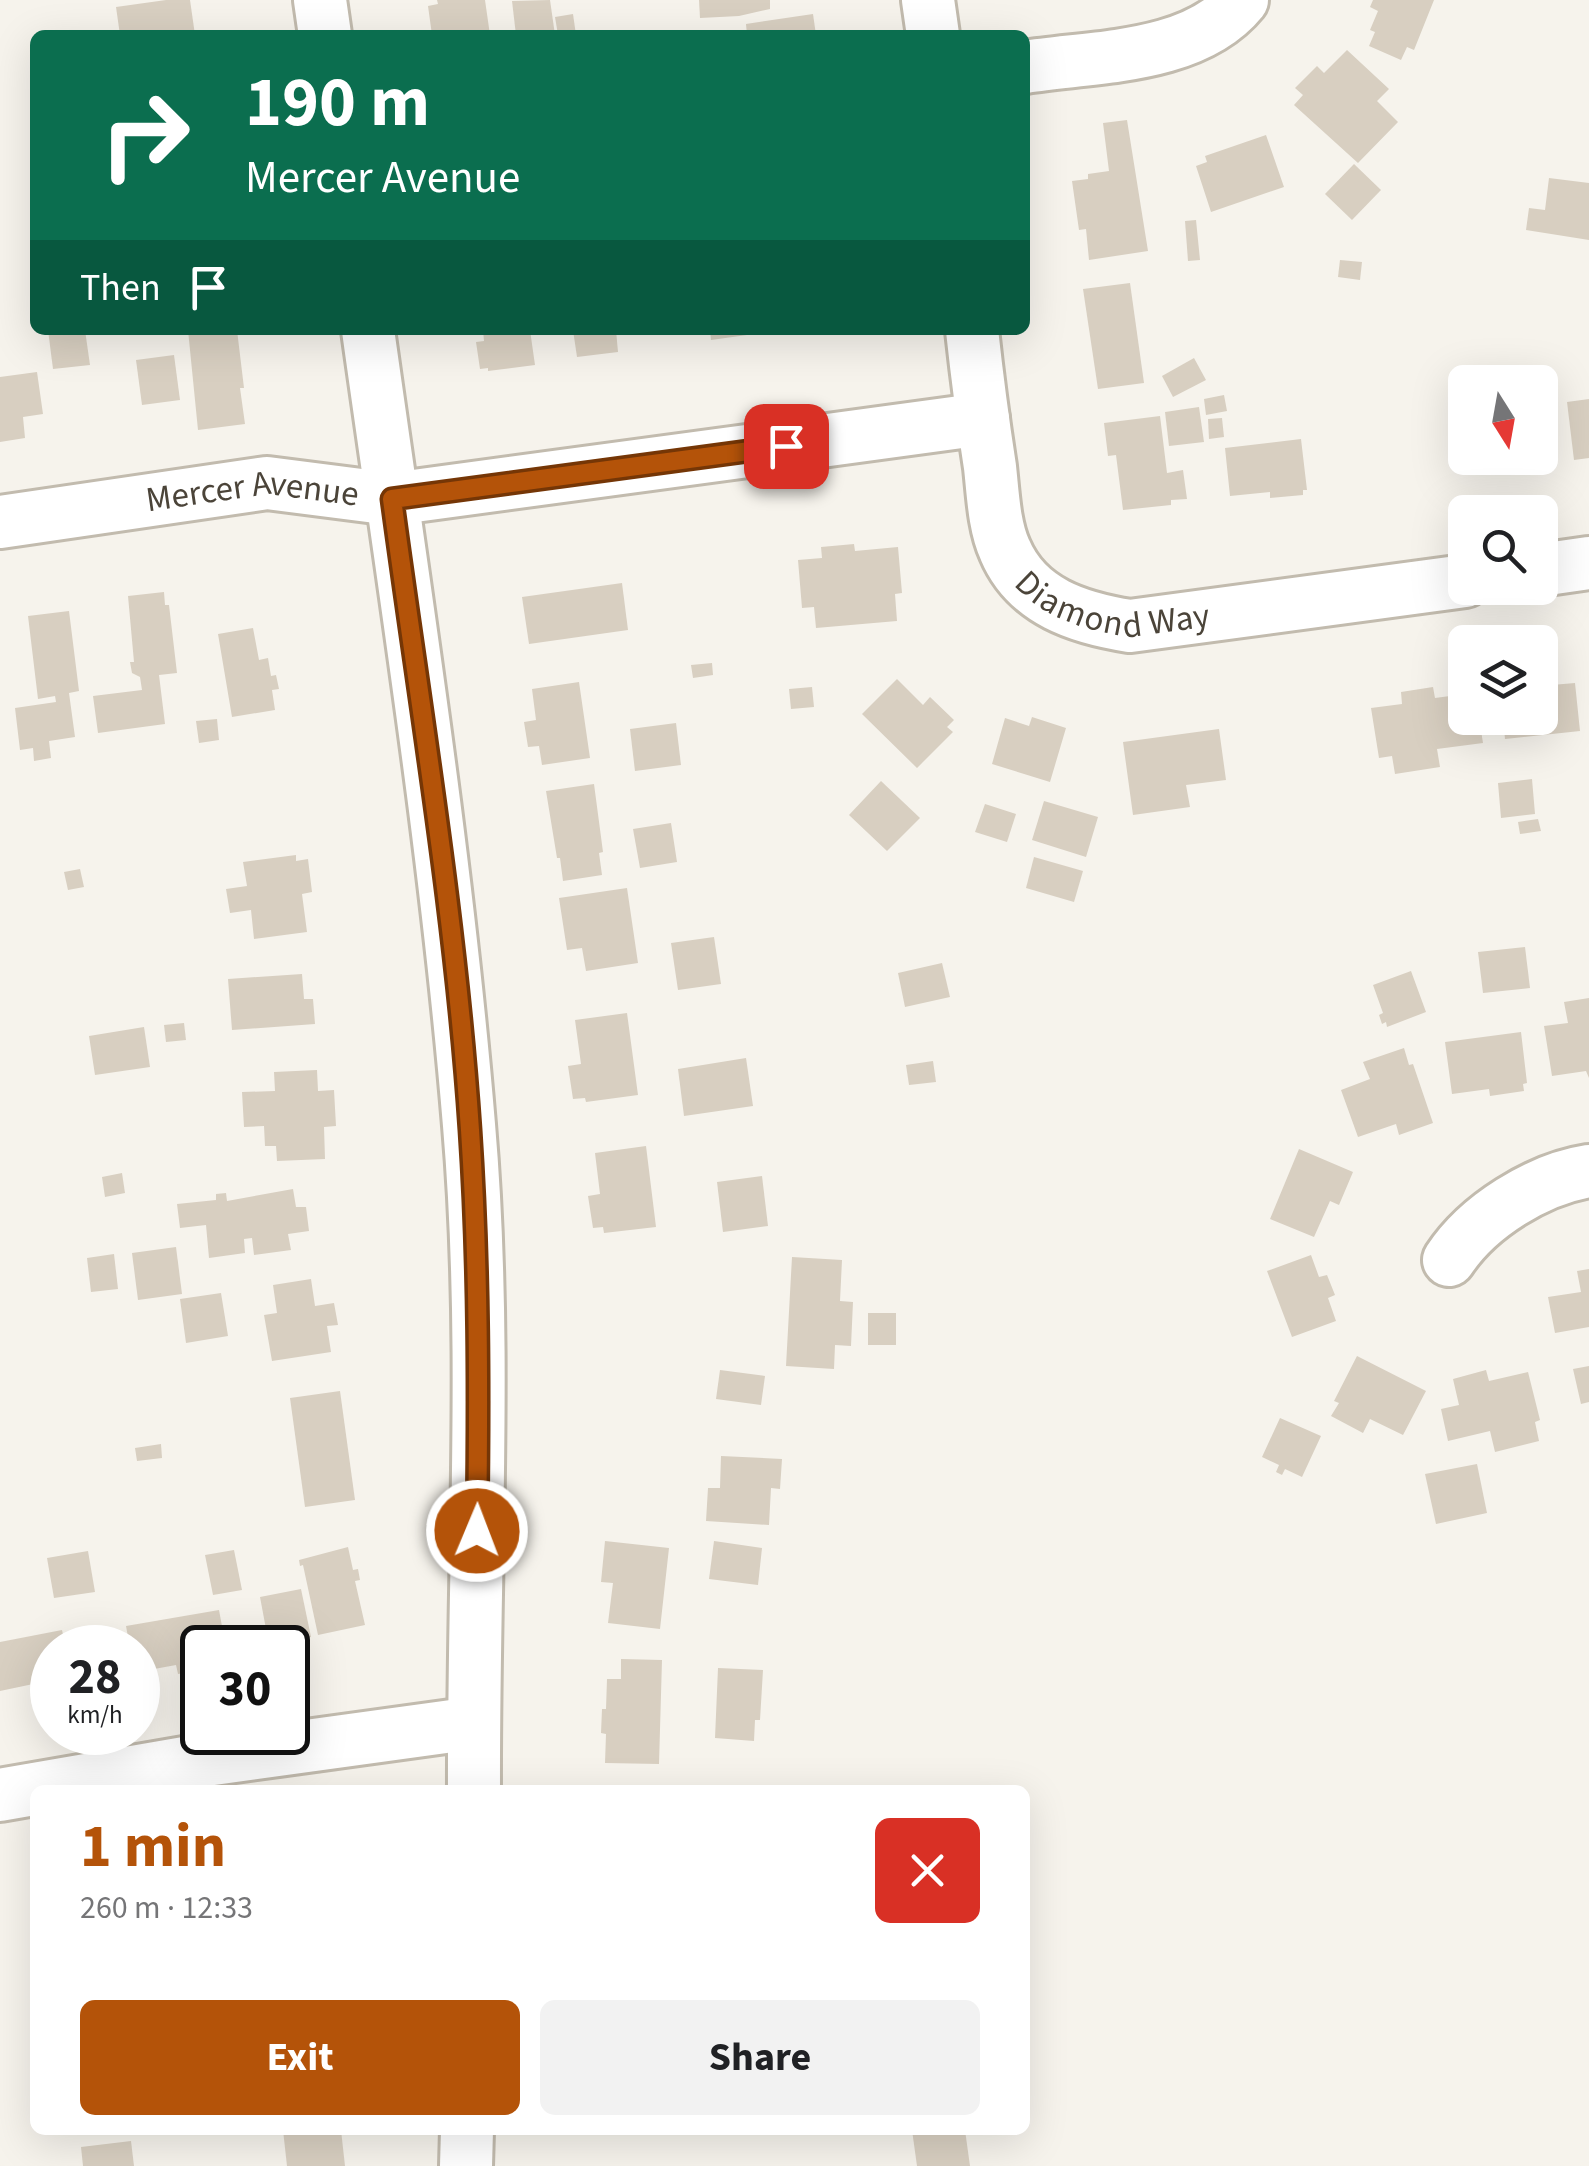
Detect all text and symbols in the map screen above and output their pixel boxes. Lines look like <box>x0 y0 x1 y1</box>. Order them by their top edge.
text: 190 m <box>245 53 430 153</box>
icon: right <box>80 70 210 200</box>
text: Mercer Avenue <box>245 146 520 210</box>
icon: arrive <box>181 260 236 315</box>
text: Then <box>80 261 161 315</box>
north arrow <box>1448 365 1558 475</box>
map controls <box>1448 365 1558 735</box>
pin <box>744 404 829 489</box>
icon: arrive <box>759 419 814 474</box>
street label: Mercer Avenue <box>143 458 362 525</box>
button: search <box>1448 495 1558 605</box>
street label: Diamond Way <box>1003 559 1213 652</box>
button: layers <box>1448 625 1558 735</box>
position arrow <box>425 1479 529 1583</box>
speed limit sign: 30 <box>180 1625 310 1755</box>
text: 28 <box>69 1642 121 1713</box>
text: km/h <box>67 1697 123 1733</box>
text: 1 min <box>80 1805 226 1890</box>
button: close <box>875 1818 980 1923</box>
text: 260 m · 12:33 <box>80 1885 253 1931</box>
button: Exit <box>80 2000 520 2115</box>
button: Share <box>540 2000 980 2115</box>

